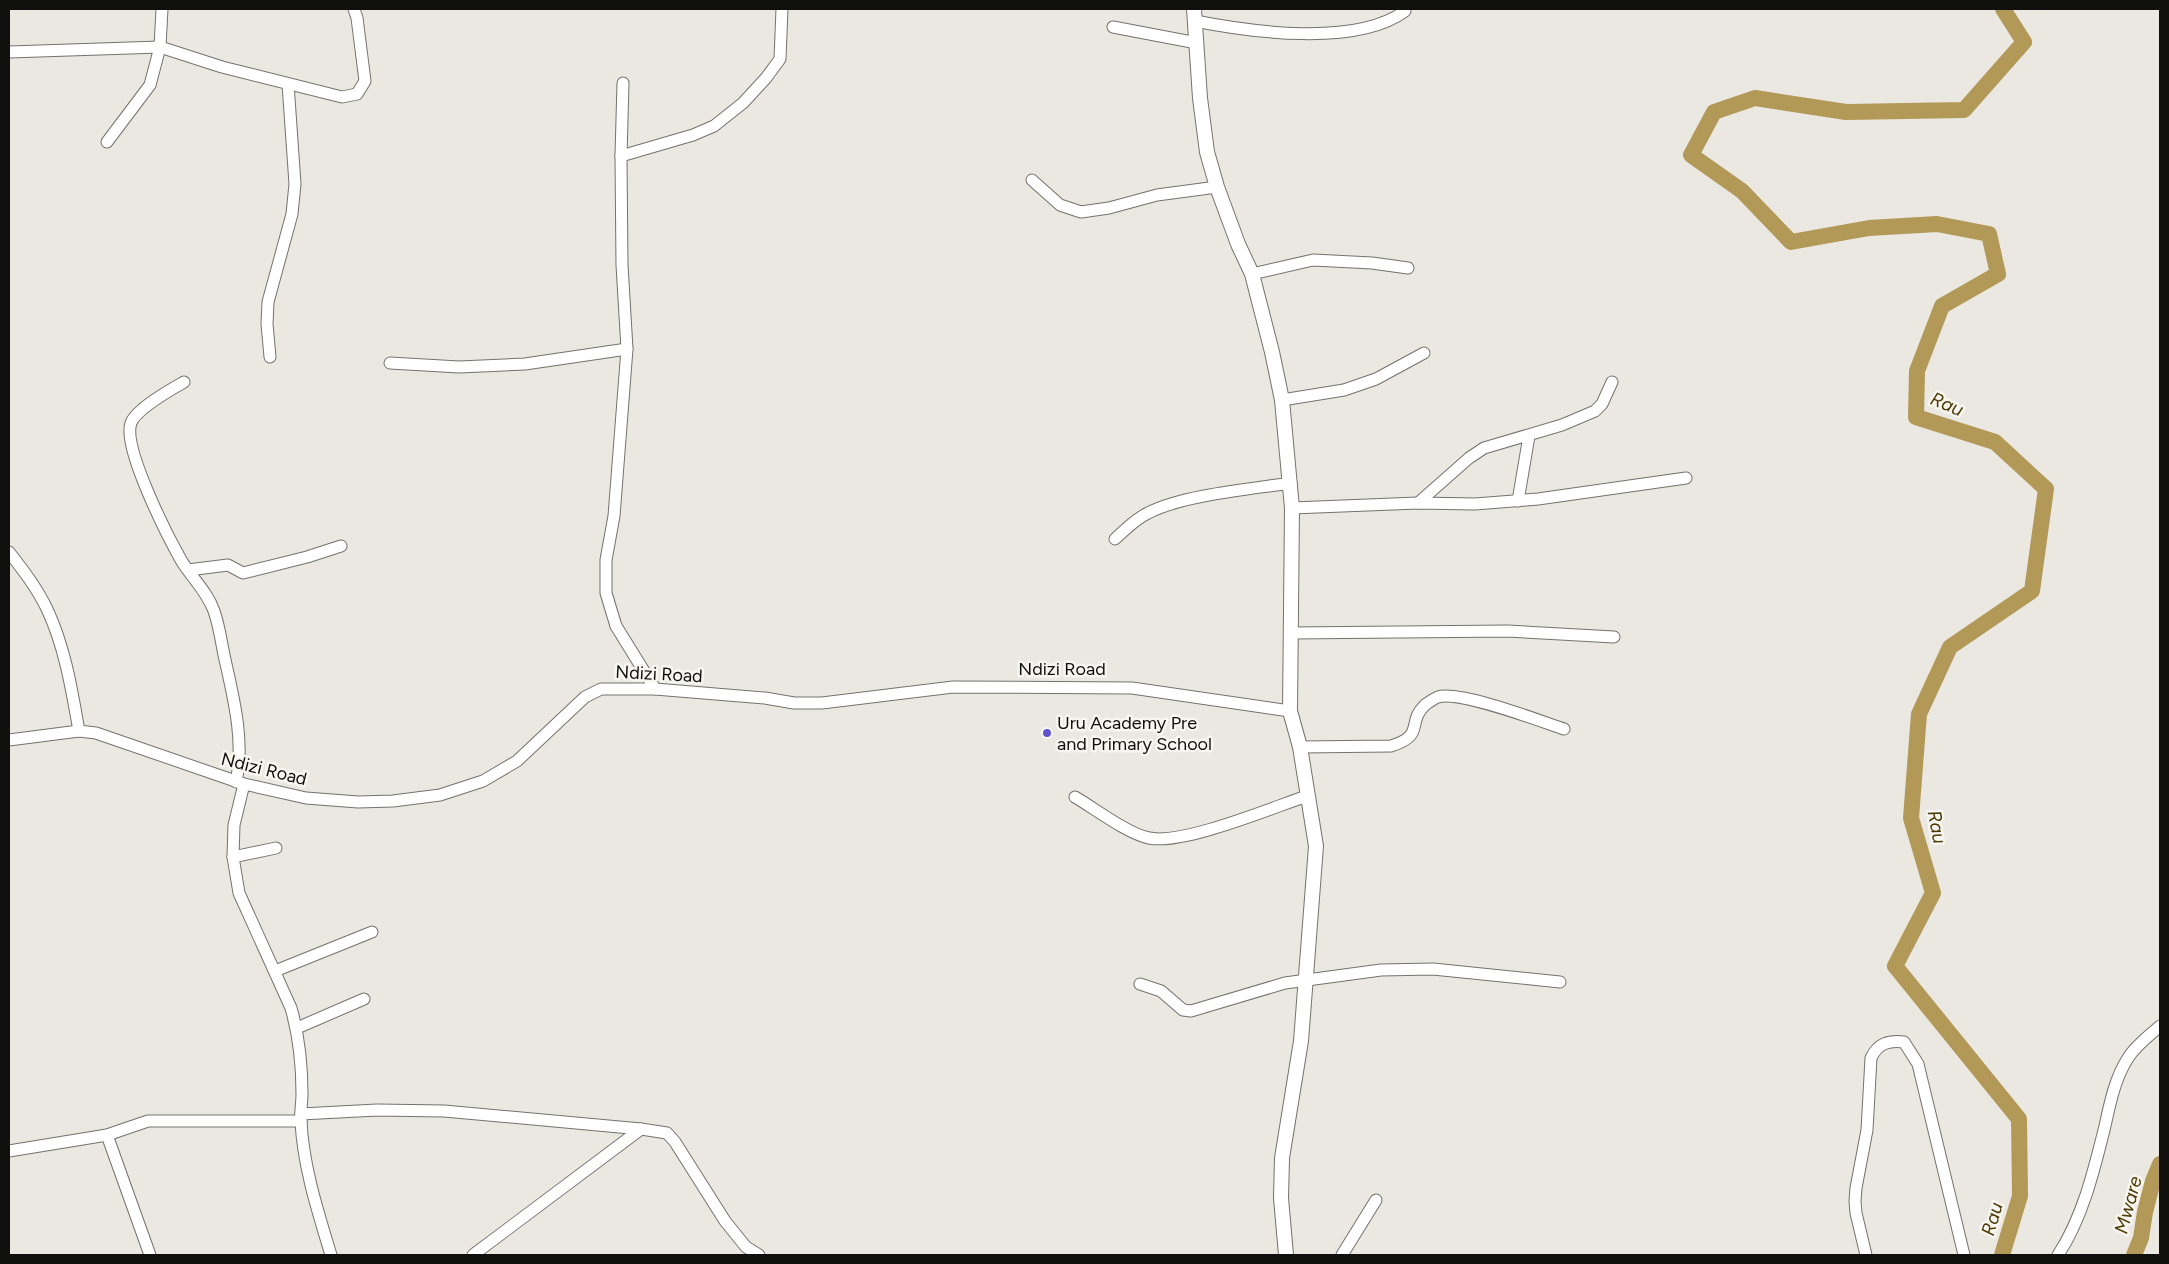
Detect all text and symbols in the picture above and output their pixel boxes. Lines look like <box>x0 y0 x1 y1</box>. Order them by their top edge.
water label: Rau <box>1927 387 1967 421</box>
street label: Ndizi Road <box>1018 658 1106 680</box>
street label: Ndizi Road <box>615 661 703 687</box>
place label: Uru Academy Pre and Primary School <box>1057 712 1212 755</box>
marker: Uru Academy Pre and Primary School <box>1041 727 1053 739</box>
street label: Ndizi Road <box>219 748 309 790</box>
water label: Rau <box>1923 808 1952 846</box>
water label: Mware <box>2109 1173 2147 1236</box>
water label: Rau <box>1976 1199 2008 1238</box>

